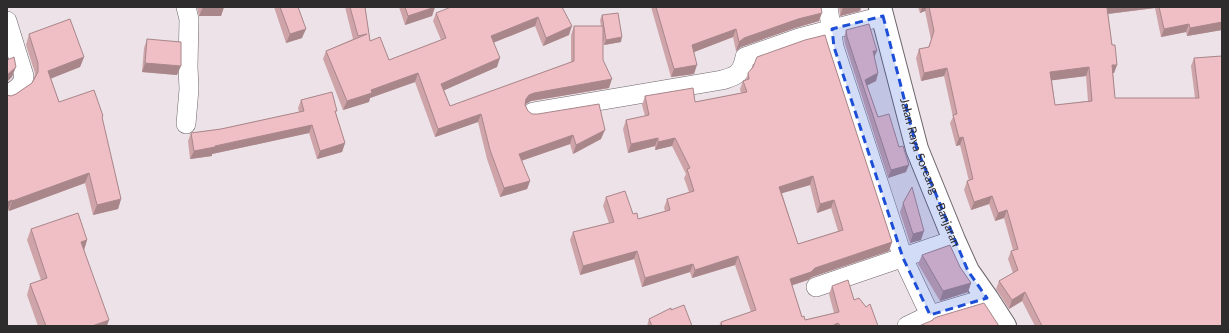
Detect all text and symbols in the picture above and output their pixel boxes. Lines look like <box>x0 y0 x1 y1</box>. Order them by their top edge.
street label: Jalan Raya Soreang - Banjaran <box>897 96 964 249</box>

